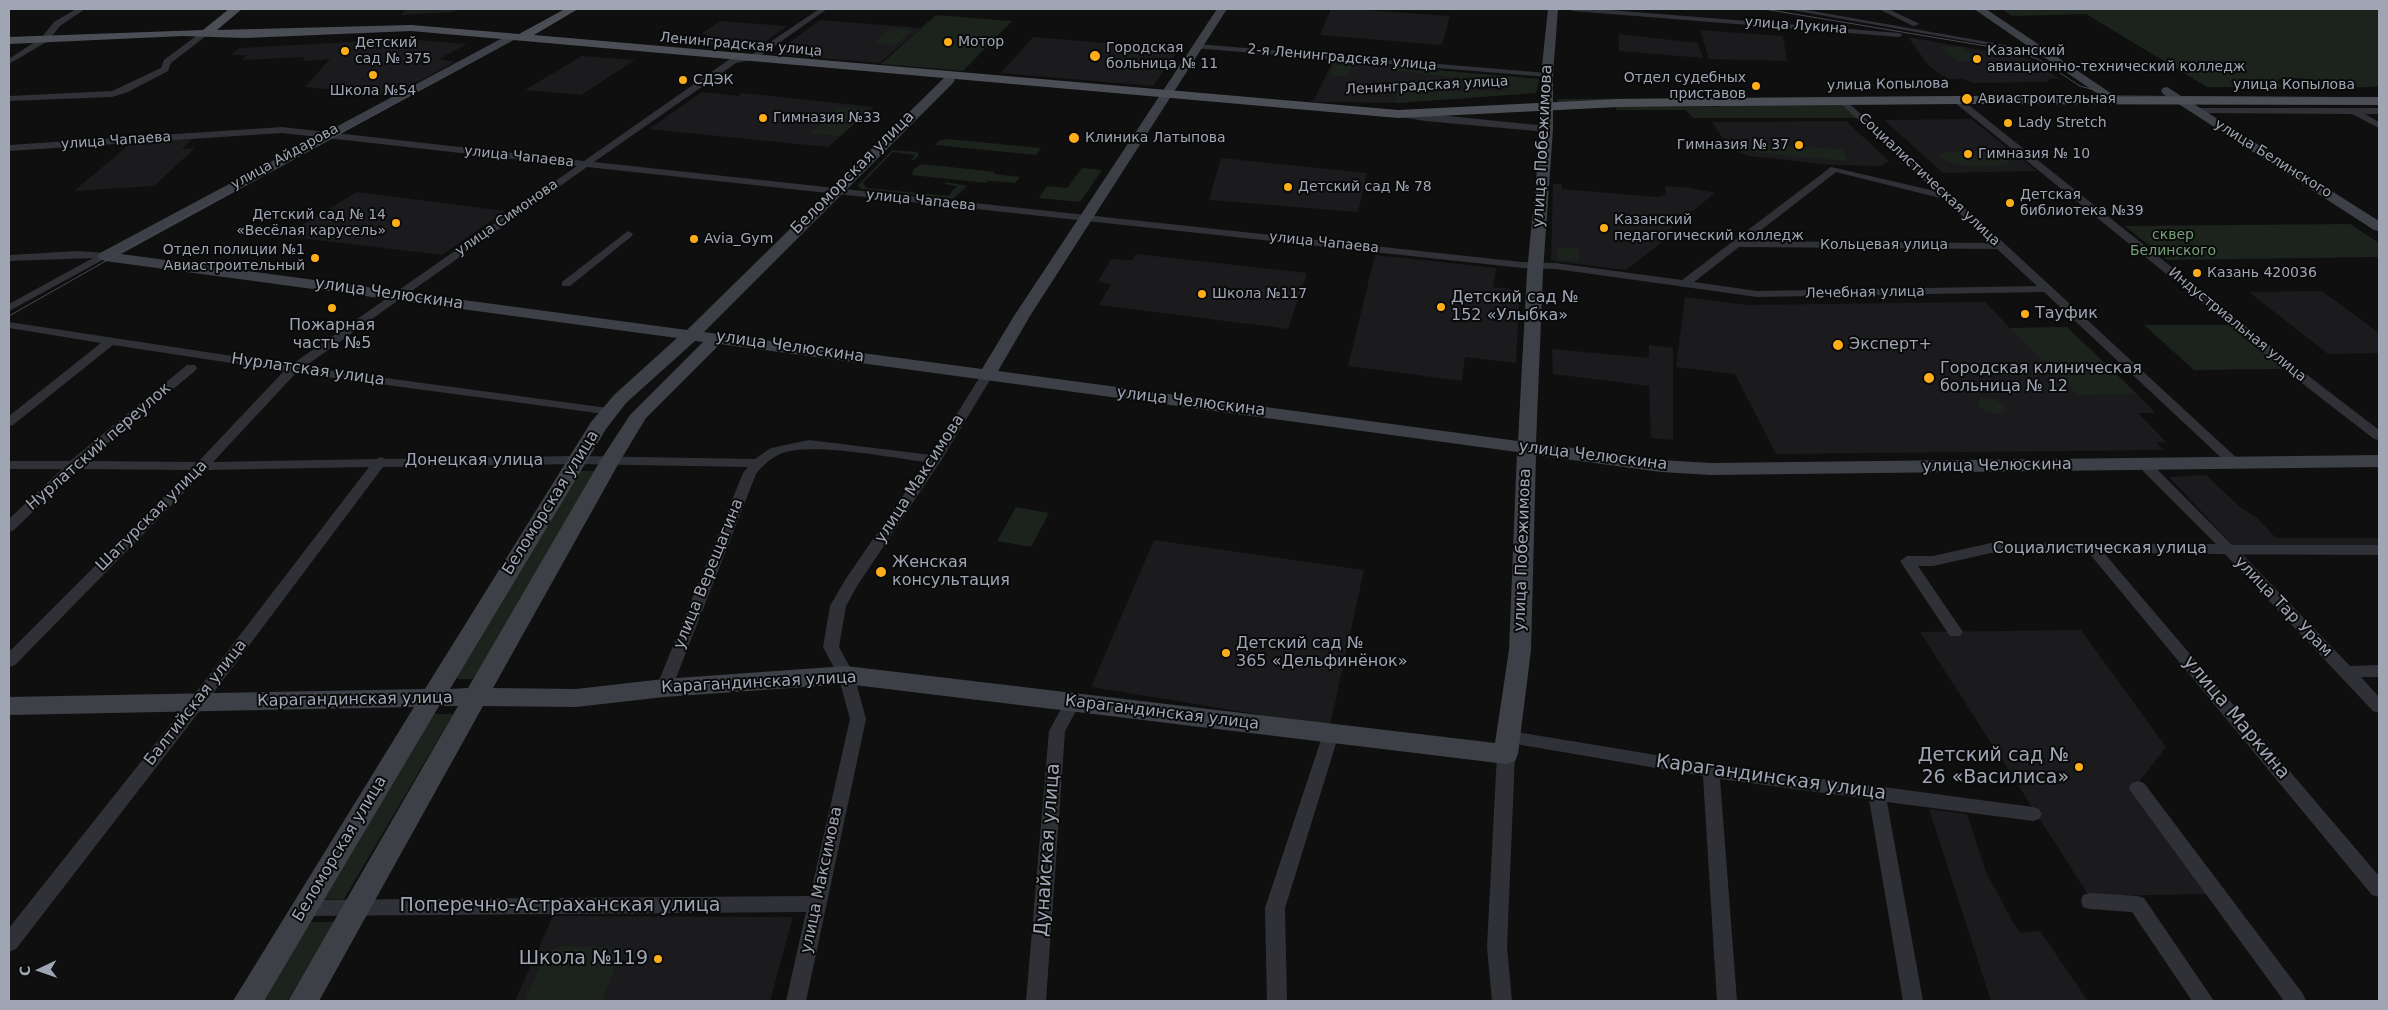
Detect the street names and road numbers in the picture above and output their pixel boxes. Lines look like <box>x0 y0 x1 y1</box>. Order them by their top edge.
street label: улица Лукина <box>1744 14 1848 38</box>
street label: Ленинградская улица <box>659 30 823 60</box>
street label: 2-я Ленинградская улица <box>1247 41 1437 75</box>
street label: улица Побежимова <box>1529 64 1557 228</box>
street label: Ленинградская улица <box>1345 73 1509 99</box>
street label: улица Копылова <box>1827 76 1949 94</box>
street label: улица Копылова <box>2233 77 2355 93</box>
street label: Беломорская улица <box>787 107 919 239</box>
street label: Социалистическая улица <box>1855 110 2003 250</box>
street label: улица Белинского <box>2211 116 2335 202</box>
street label: улица Айдарова <box>228 121 342 193</box>
street label: улица Чапаева <box>60 129 172 153</box>
street label: улица Чапаева <box>463 143 575 171</box>
street label: улица Симонова <box>452 176 562 260</box>
street label: улица Чапаева <box>865 187 977 215</box>
street label: улица Чапаева <box>1268 229 1380 257</box>
street label: Кольцевая улица <box>1820 237 1948 253</box>
street label: Индустриальная улица <box>2165 264 2309 386</box>
street label: улица Челюскина <box>314 274 464 314</box>
street label: Лечебная улица <box>1805 284 1925 302</box>
street label: улица Челюскина <box>715 327 865 367</box>
street label: Нурлатская улица <box>230 350 386 390</box>
street label: Нурлатский переулок <box>23 379 175 515</box>
street label: улица Челюскина <box>1116 383 1266 421</box>
street label: улица Максимова <box>871 411 969 547</box>
street label: Беломорская улица <box>499 427 603 579</box>
street label: улица Челюскина <box>1518 437 1668 475</box>
street label: Донецкая улица <box>405 451 543 471</box>
street label: улица Челюскина <box>1922 455 2072 477</box>
street label: Шатурская улица <box>92 456 212 576</box>
street label: улица Побежимова <box>1511 468 1535 632</box>
street label: улица Верещагина <box>670 496 748 652</box>
street label: Социалистическая улица <box>1993 539 2207 559</box>
street label: улица Тар Урам <box>2230 553 2336 661</box>
street label: Балтийская улица <box>141 636 251 770</box>
street label: улица Маркина <box>2178 652 2294 784</box>
street label: Карагандинская улица <box>661 668 857 698</box>
street label: Карагандинская улица <box>257 689 453 711</box>
street label: Карагандинская улица <box>1064 692 1260 734</box>
street label: Карагандинская улица <box>1654 751 1888 805</box>
street label: Дунайская улица <box>1031 762 1065 938</box>
street label: Беломорская улица <box>289 773 391 925</box>
street label: улица Максимова <box>797 805 847 955</box>
street label: Поперечно-Астраханская улица <box>400 895 720 917</box>

